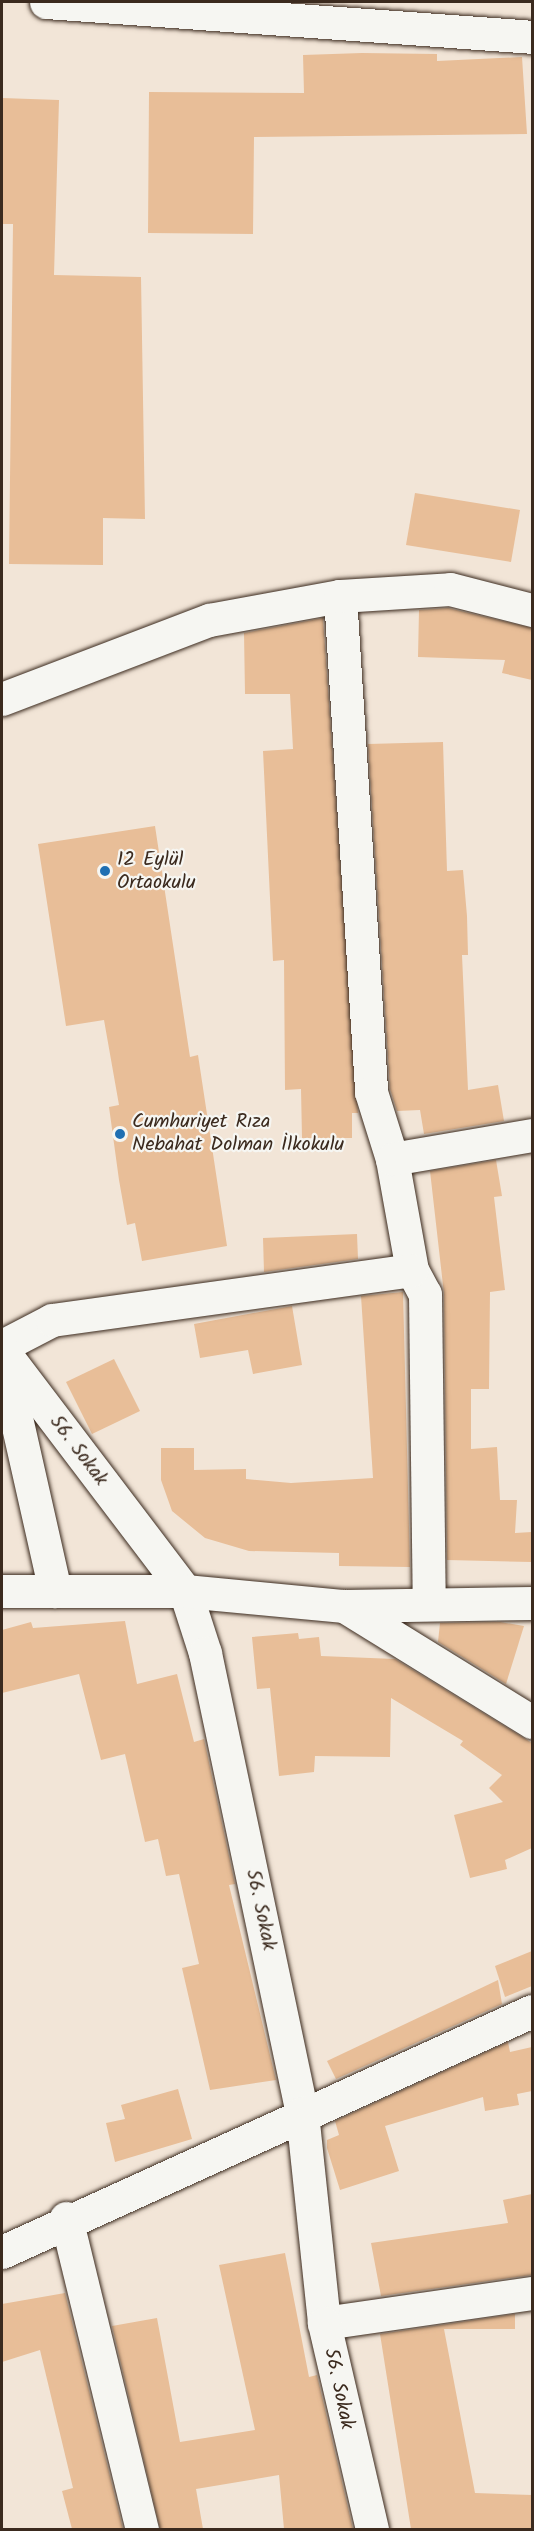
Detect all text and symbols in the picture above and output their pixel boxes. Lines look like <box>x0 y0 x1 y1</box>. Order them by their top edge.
place label: 12 Eylül Ortaokulu <box>117 848 196 895</box>
marker: 12 Eylül Ortaokulu <box>98 864 112 878</box>
place label: Cumhuriyet Rıza Nebahat Dolman İlkokulu <box>132 1110 344 1157</box>
marker: Cumhuriyet Rıza Nebahat Dolman İlkokulu <box>113 1127 127 1141</box>
street label: 56. Sokak <box>44 1411 112 1491</box>
street label: 56. Sokak <box>240 1867 280 1953</box>
street label: 56. Sokak <box>318 2346 358 2432</box>

